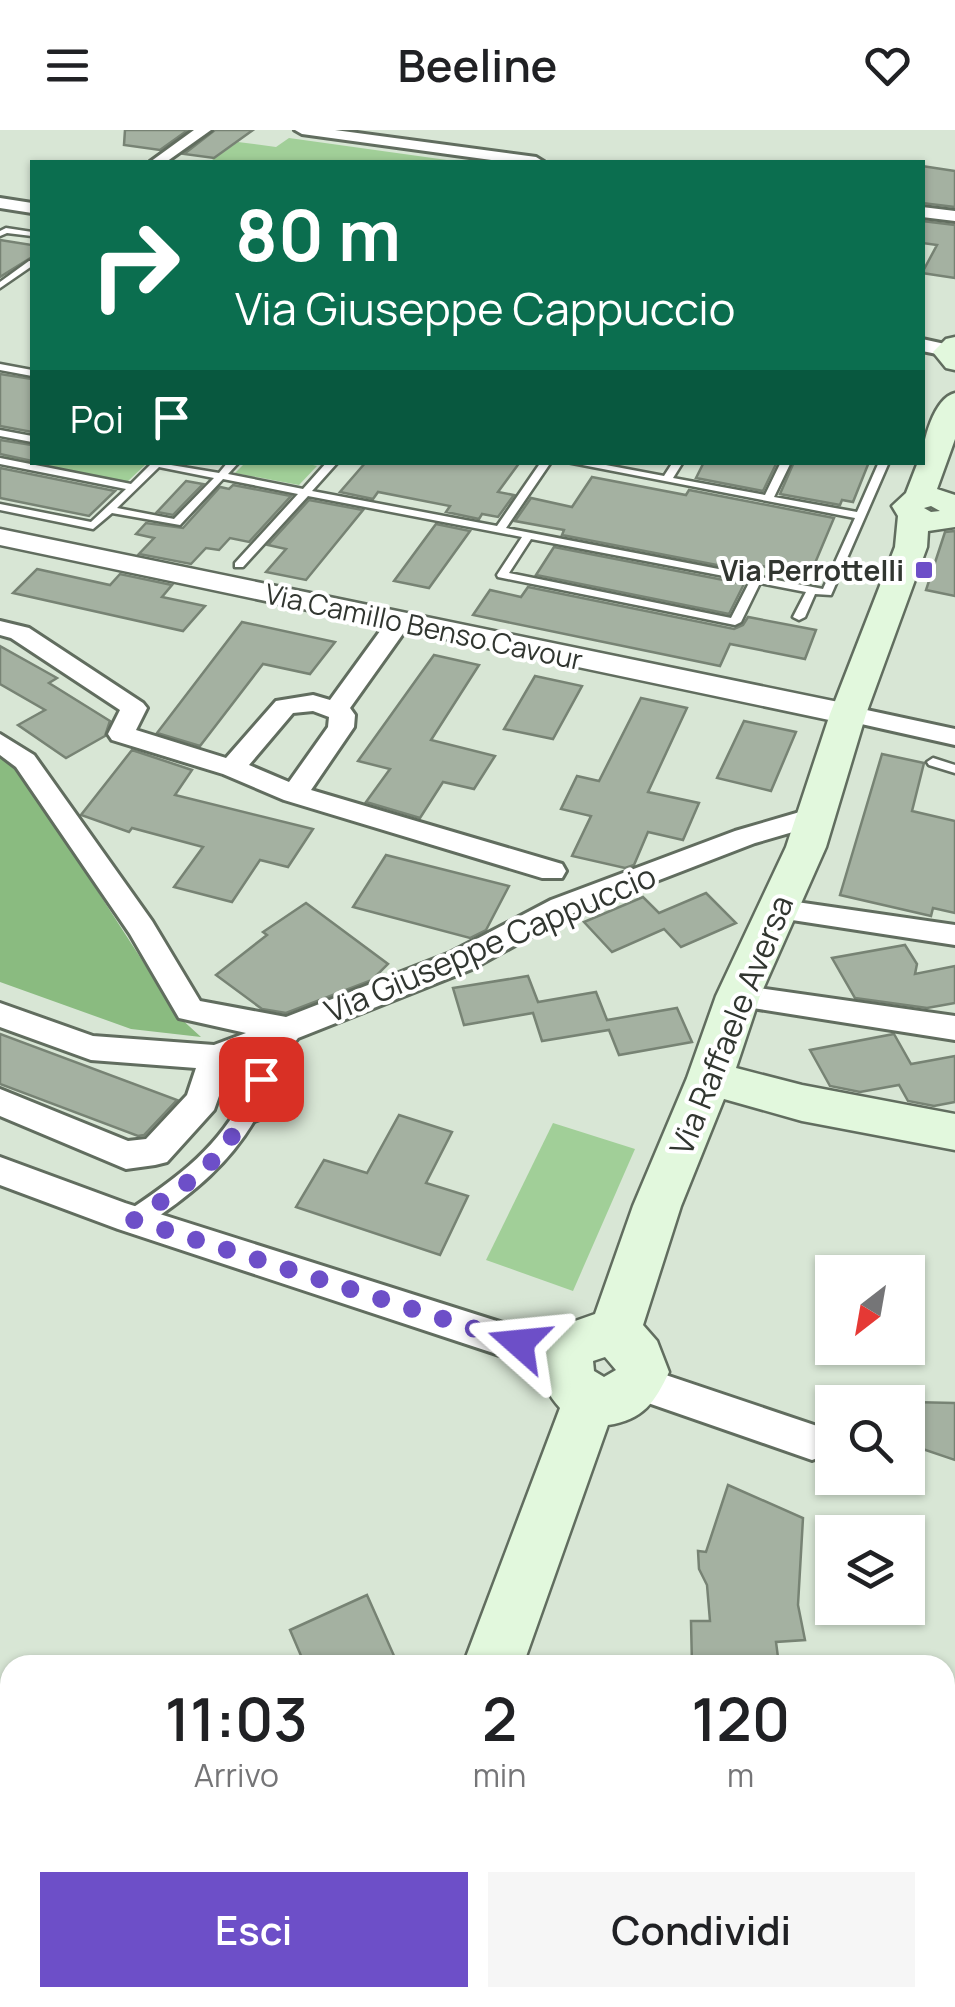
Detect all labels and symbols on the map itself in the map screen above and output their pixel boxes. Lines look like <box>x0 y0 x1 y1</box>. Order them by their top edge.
place label: Via Perrottelli <box>720 551 904 589</box>
marker: Via Perrottelli <box>913 559 935 581</box>
street label: Via Camillo Benso Cavour <box>262 574 586 678</box>
street label: Via Giuseppe Cappuccio <box>318 853 662 1033</box>
street label: Via Raffaele Aversa <box>659 888 803 1162</box>
pin <box>219 1037 304 1122</box>
north arrow <box>815 1255 925 1365</box>
position arrow <box>467 1291 571 1395</box>

